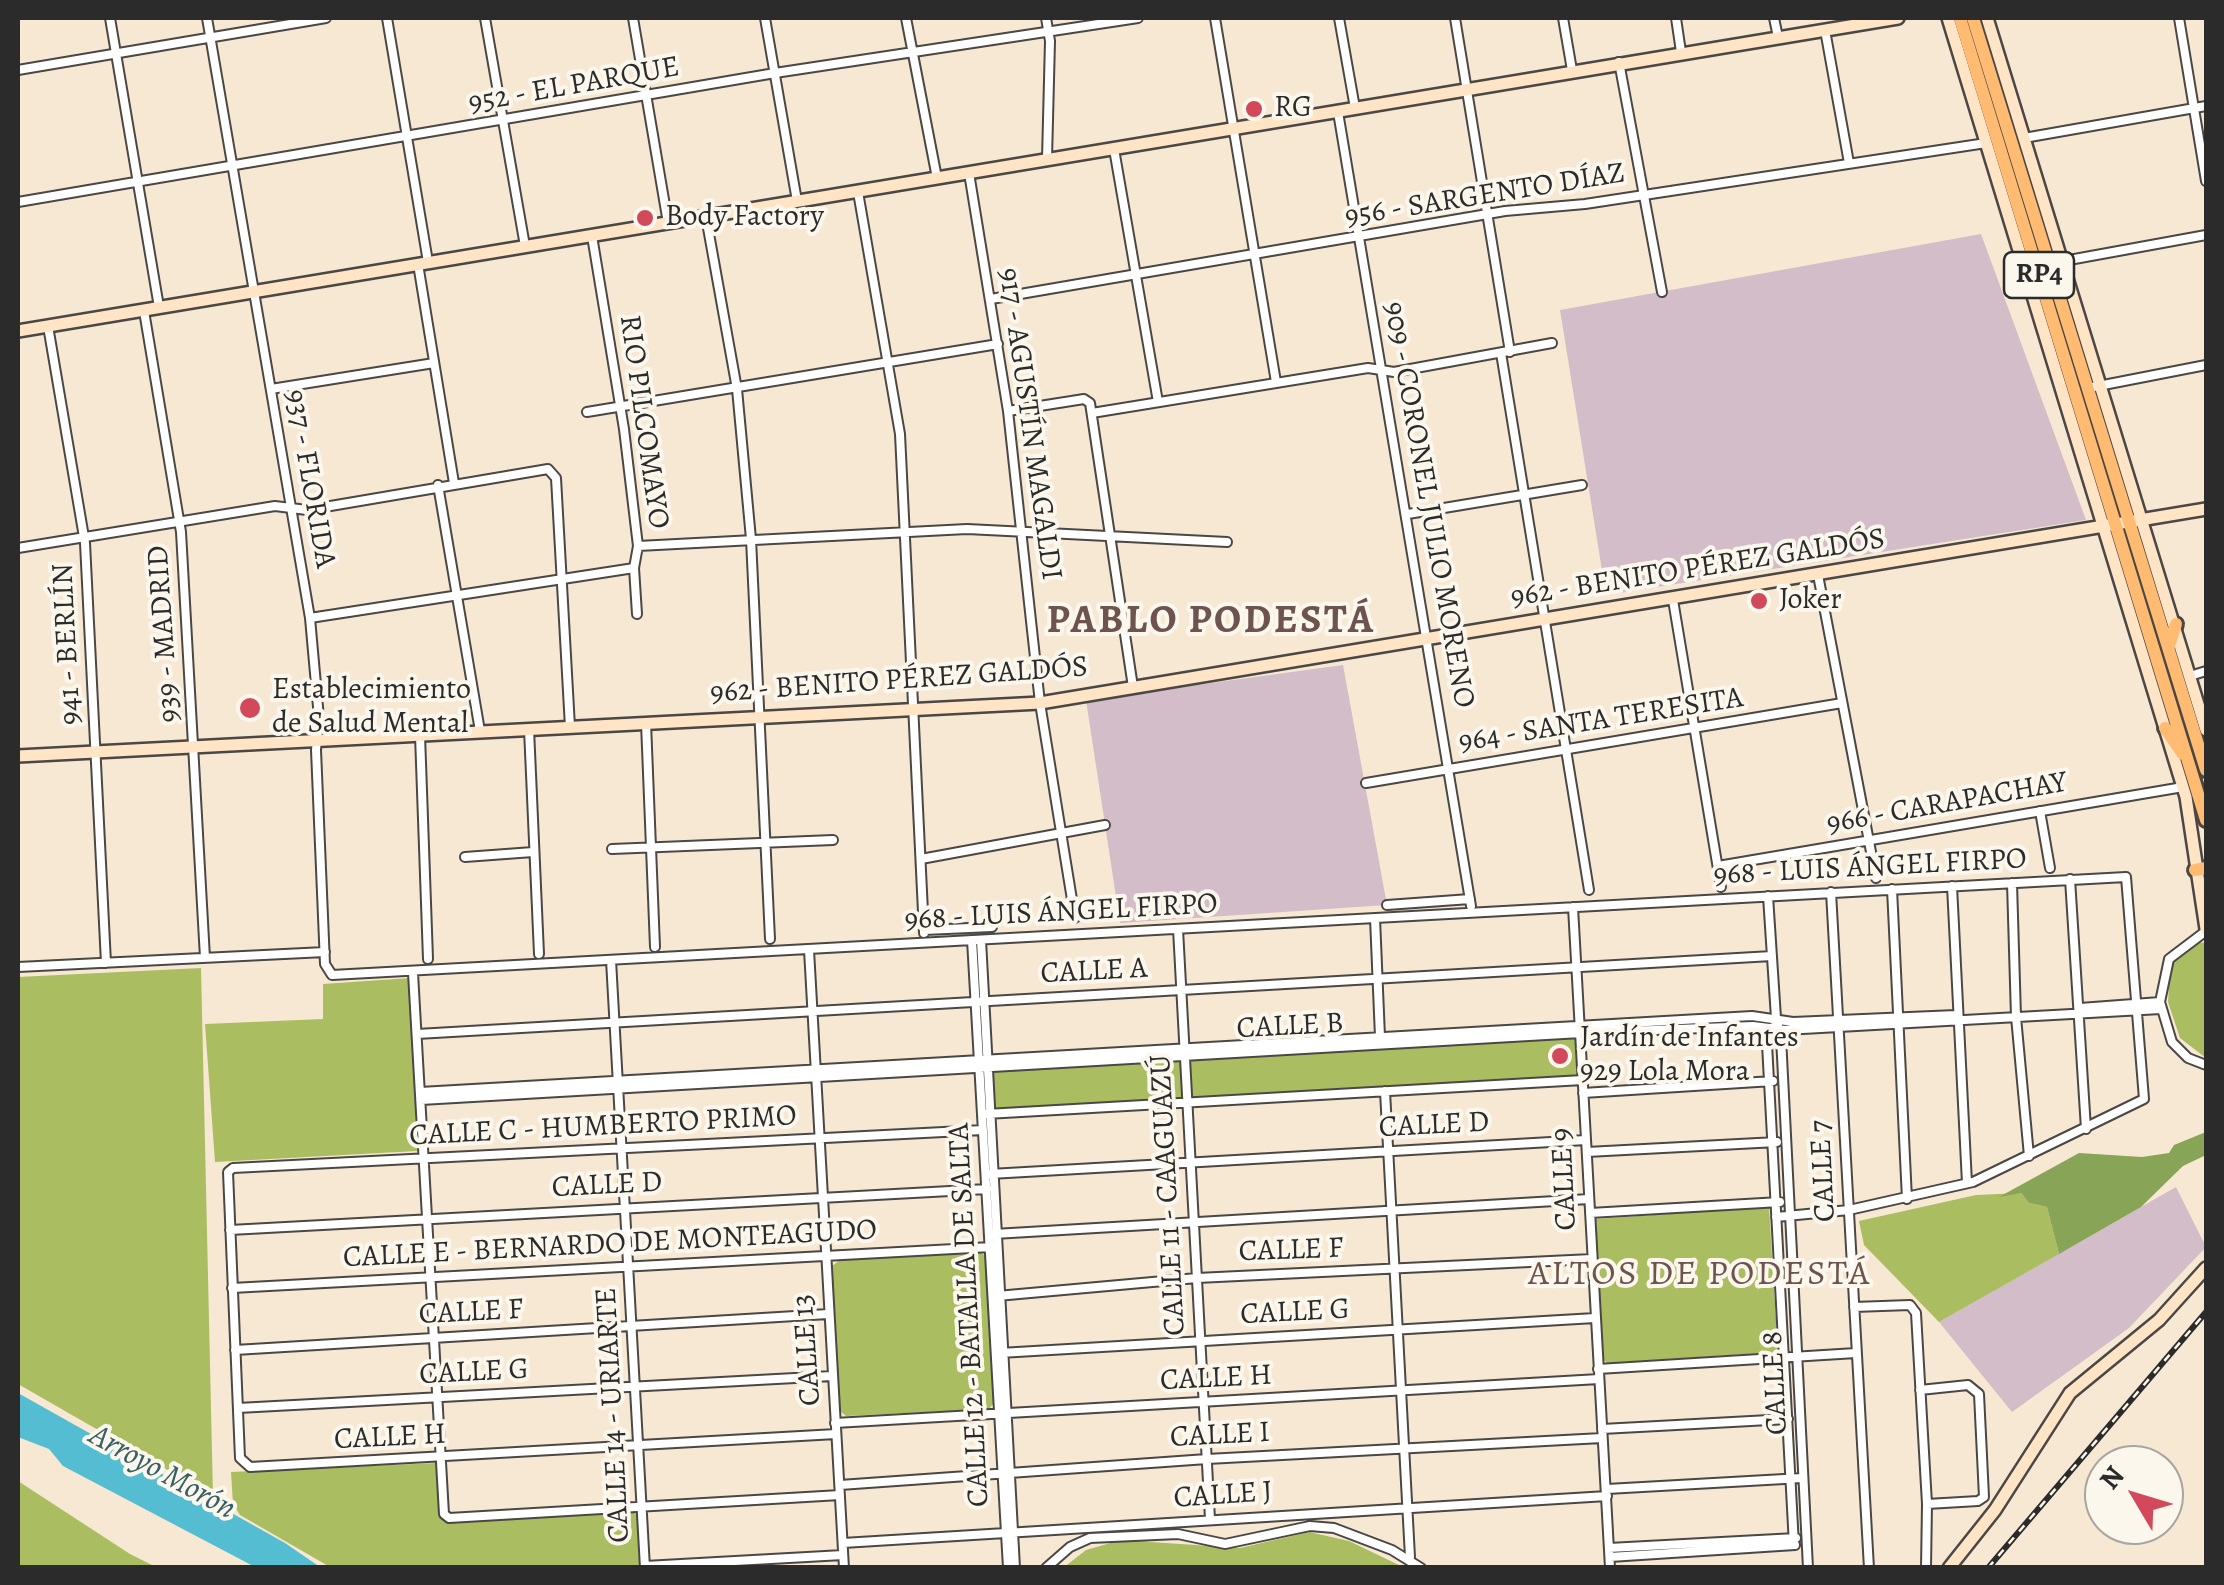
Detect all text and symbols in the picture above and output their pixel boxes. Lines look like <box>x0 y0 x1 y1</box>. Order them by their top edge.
street label: 952 - EL PARQUE <box>466 50 682 122</box>
place label: RG <box>1274 91 1312 127</box>
marker: RG <box>1243 98 1265 120</box>
street label: 956 - SARGENTO DÍAZ <box>1343 156 1627 236</box>
place label: Body Factory <box>665 200 824 236</box>
marker: Body Factory <box>634 207 656 229</box>
road number: RP4 <box>2004 252 2074 298</box>
street label: 917 - AGUSTÍN MAGALDI <box>989 266 1069 582</box>
street label: 909 - CORONEL JULIO MORENO <box>1375 299 1481 711</box>
street label: RIO PILCOMAYO <box>610 313 676 531</box>
street label: 937 - FLORIDA <box>276 387 342 571</box>
street label: 962 - BENITO PÉREZ GALDÓS <box>1508 522 1888 616</box>
street label: 939 - MADRID <box>141 544 189 724</box>
street label: 941 - BERLÍN <box>46 562 90 726</box>
place label: Joker <box>1779 583 1842 619</box>
marker: Joker <box>1748 590 1770 612</box>
district label: PABLO PODESTÁ <box>1047 598 1375 646</box>
street label: 962 - BENITO PÉREZ GALDÓS <box>709 650 1089 712</box>
place label: Establecimiento de Salud Mental <box>272 673 471 744</box>
street label: 964 - SANTA TERESITA <box>1456 681 1746 761</box>
marker: Establecimiento de Salud Mental <box>237 695 263 721</box>
street label: 966 - CARAPACHAY <box>1824 765 2070 843</box>
street label: 968 - LUIS ÁNGEL FIRPO <box>1713 842 2027 894</box>
street label: 968 - LUIS ÁNGEL FIRPO <box>904 887 1218 939</box>
street label: CALLE A <box>1040 951 1148 993</box>
street label: CALLE B <box>1236 1006 1344 1048</box>
place label: Jardín de Infantes 929 Lola Mora <box>1580 1021 1799 1092</box>
marker: Jardín de Infantes 929 Lola Mora <box>1549 1045 1571 1067</box>
street label: CALLE 11 - CAAGUAZÚ <box>1144 1053 1194 1337</box>
street label: CALLE C - HUMBERTO PRIMO <box>408 1099 798 1155</box>
street label: CALLE D <box>1378 1105 1490 1147</box>
street label: CALLE 7 <box>1803 1119 1845 1223</box>
street label: CALLE 12 - BATALLA DE SALTA <box>942 1122 998 1508</box>
street label: CALLE 9 <box>1544 1127 1586 1231</box>
street label: CALLE D <box>551 1165 663 1207</box>
street label: CALLE E - BERNARDO DE MONTEAGUDO <box>342 1213 878 1277</box>
street label: CALLE F <box>1238 1231 1344 1271</box>
district label: ALTOS DE PODESTÁ <box>1528 1254 1872 1296</box>
street label: CALLE 14 - URIARTE <box>589 1286 639 1544</box>
street label: CALLE F <box>418 1292 524 1334</box>
street label: CALLE G <box>1240 1292 1350 1334</box>
street label: CALLE 13 <box>786 1293 830 1407</box>
street label: CALLE 8 <box>1755 1330 1797 1436</box>
street label: CALLE G <box>419 1352 529 1394</box>
street label: CALLE H <box>1159 1358 1273 1400</box>
street label: CALLE I <box>1169 1415 1271 1457</box>
water label: Arroyo Morón <box>82 1417 242 1529</box>
street label: CALLE H <box>333 1417 447 1459</box>
north arrow <box>2084 1445 2184 1545</box>
text: N <box>2091 1458 2133 1497</box>
street label: CALLE J <box>1172 1475 1274 1517</box>

